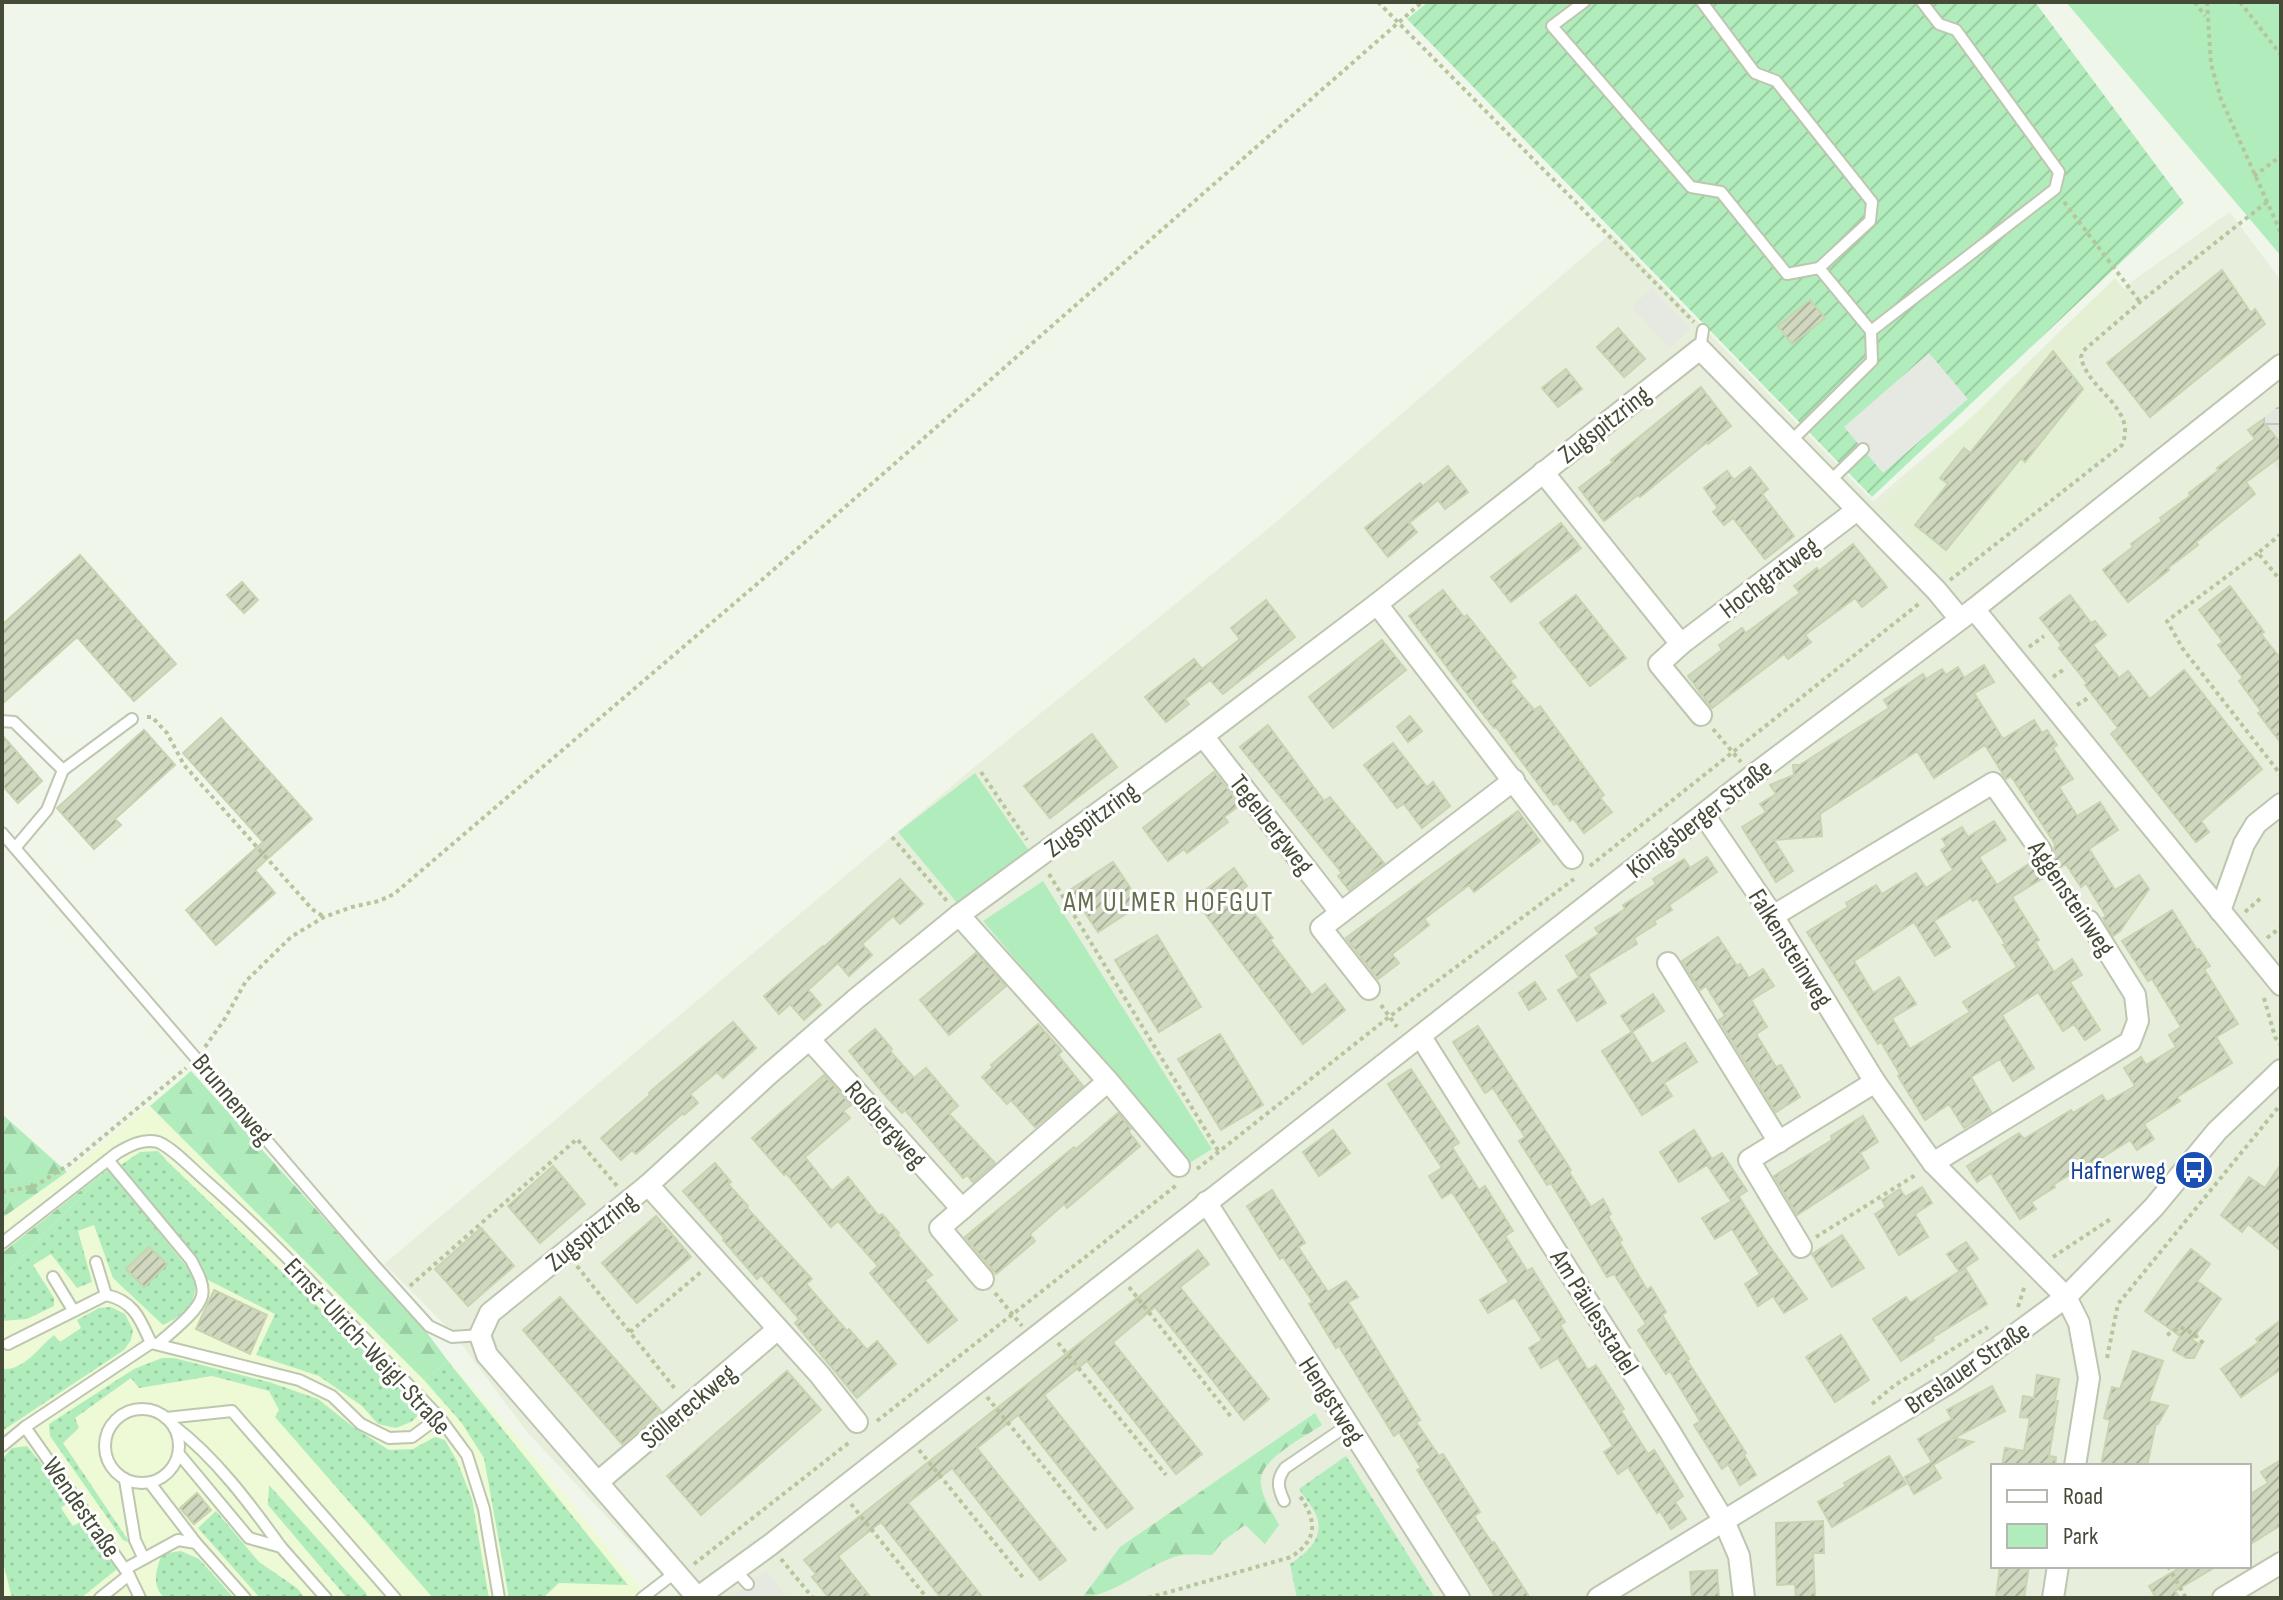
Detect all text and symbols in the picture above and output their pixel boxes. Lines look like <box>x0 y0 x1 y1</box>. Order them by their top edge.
street label: Zugspitzring <box>1553 380 1657 471</box>
street label: Hochgratweg <box>1714 531 1826 626</box>
street label: Königsberger Straße <box>1621 753 1779 885</box>
street label: Tegelbergweg <box>1222 769 1319 881</box>
street label: Zugspitzring <box>1039 776 1145 864</box>
street label: Aggensteinweg <box>2020 834 2121 962</box>
street label: Falkensteinweg <box>1741 884 1838 1014</box>
district label: AM ULMER HOFGUT <box>1063 886 1274 919</box>
street label: Brunnenweg <box>185 1048 279 1152</box>
street label: Roßbergweg <box>838 1075 932 1175</box>
bus stop icon: Hafnerweg <box>2173 1149 2215 1191</box>
place label: Hafnerweg <box>2071 1156 2166 1187</box>
street label: Zugspitzring <box>540 1186 644 1278</box>
street label: Am Päulesstadel <box>1543 1244 1644 1381</box>
street label: Ernst-Ulrich-Weigl-Straße <box>277 1252 457 1442</box>
street label: Breslauer Straße <box>1900 1315 2036 1421</box>
street label: Hengstweg <box>1291 1351 1370 1450</box>
street label: Söllereckweg <box>635 1358 743 1456</box>
street label: Wendestraße <box>35 1452 126 1564</box>
legend <box>1991 1464 2251 1568</box>
text: Road <box>2063 1482 2103 1511</box>
text: Park <box>2063 1522 2098 1551</box>

